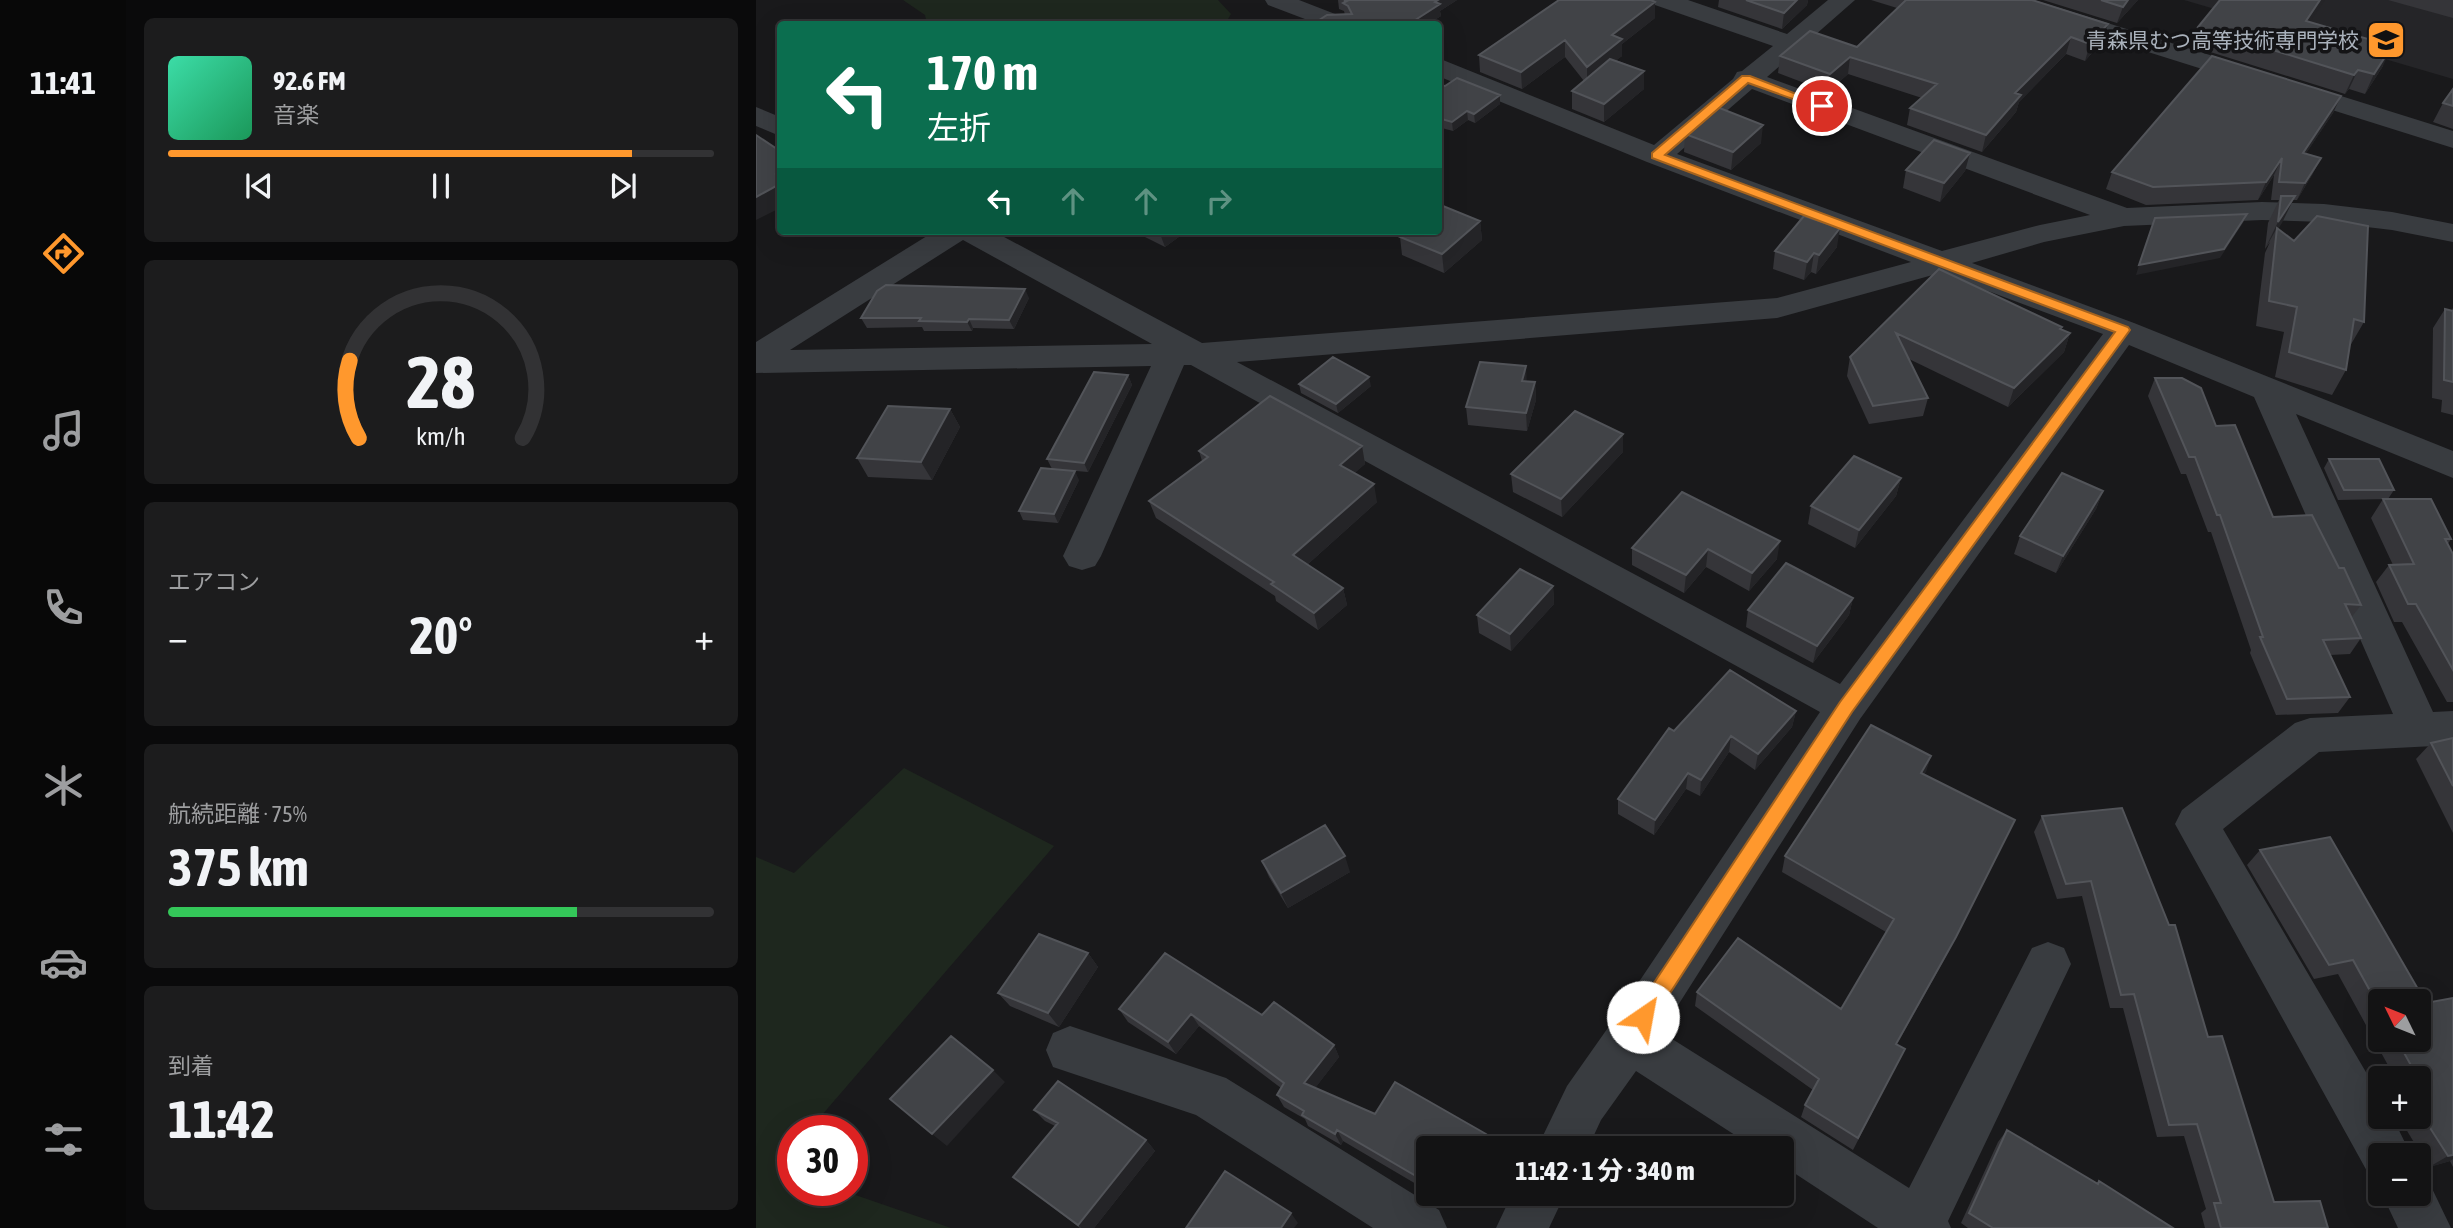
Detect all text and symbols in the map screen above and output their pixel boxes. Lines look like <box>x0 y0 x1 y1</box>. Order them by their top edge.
school or university icon: 青森県むつ高等技術専門学校 <box>2365 19 2407 61</box>
place label: 青森県むつ高等技術専門学校 <box>2086 28 2359 52</box>
text: 170 m <box>927 44 1038 100</box>
icon: left <box>812 49 903 140</box>
text: 11:41 <box>30 64 96 101</box>
text: 92.6 FM <box>273 66 346 96</box>
pin <box>1792 76 1852 136</box>
icon: arrive <box>1803 87 1841 125</box>
text: 音楽 <box>273 102 319 128</box>
text: 左折 <box>927 109 991 146</box>
icon: previous <box>240 167 278 205</box>
icon: pause <box>422 167 460 205</box>
icon: next <box>604 167 642 205</box>
icon: left <box>981 182 1019 220</box>
icon: ahead <box>1054 182 1092 220</box>
icon: ahead <box>1127 182 1165 220</box>
icon: right <box>1200 182 1238 220</box>
icon: directions <box>39 229 88 278</box>
text: 28 <box>407 340 475 423</box>
icon: music <box>39 406 88 455</box>
text: km/h <box>416 422 466 450</box>
text: エアコン <box>168 569 260 595</box>
icon: phone <box>39 583 88 632</box>
text: 20° <box>409 605 473 665</box>
text: − <box>168 615 188 658</box>
text: + <box>694 615 714 658</box>
icon: climate <box>39 761 88 810</box>
text: 航続距離 · 75% <box>168 801 307 827</box>
text: 375 km <box>168 837 309 897</box>
icon: car <box>39 938 88 987</box>
position arrow <box>1606 980 1680 1054</box>
north arrow <box>2368 989 2431 1052</box>
map controls <box>2368 989 2431 1206</box>
text: 到着 <box>168 1053 214 1079</box>
button: + <box>2368 1066 2431 1129</box>
text: 11:42 <box>168 1089 275 1149</box>
icon: filters <box>39 1115 88 1164</box>
speed limit sign: 30 <box>777 1115 868 1206</box>
button: − <box>2368 1143 2431 1206</box>
text: 11:42 · 1 分 · 340 m <box>1515 1156 1695 1186</box>

